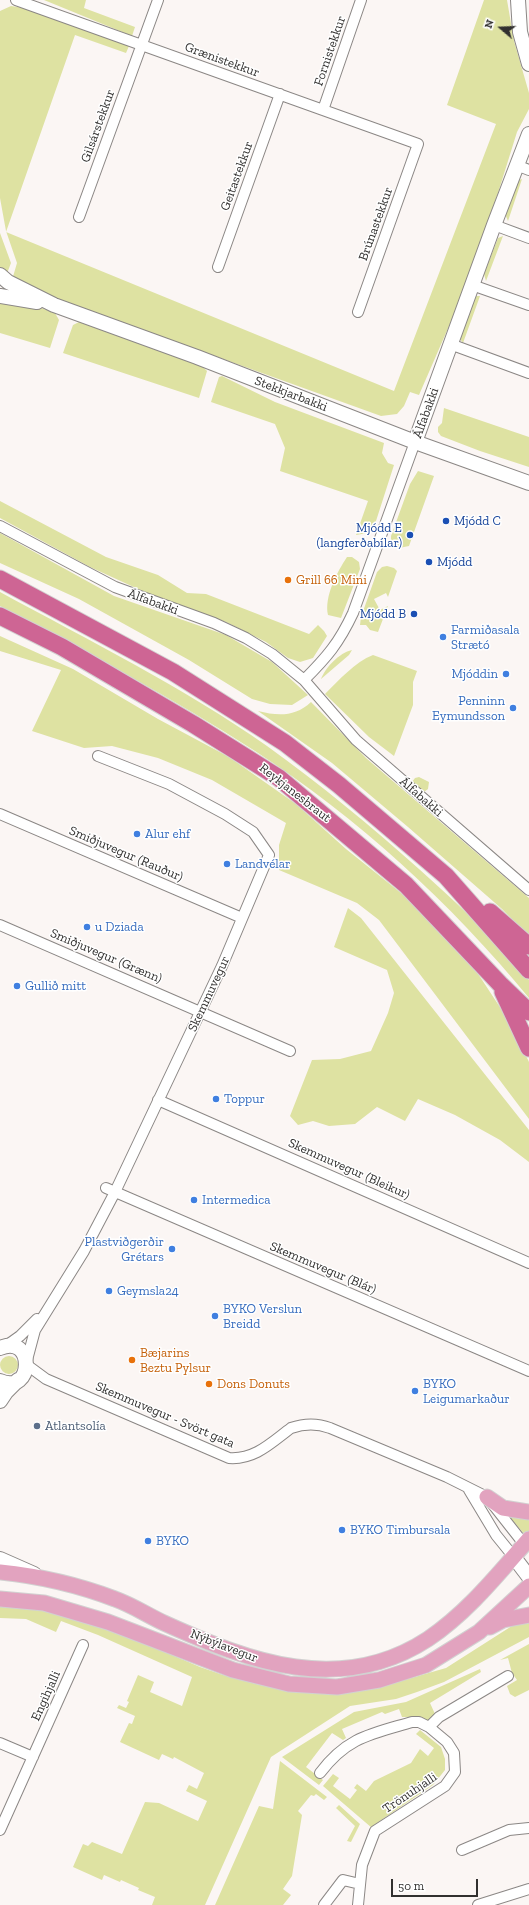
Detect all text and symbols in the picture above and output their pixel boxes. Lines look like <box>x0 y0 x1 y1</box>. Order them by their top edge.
north arrow <box>481 8 521 48</box>
street label: Fornistekkur <box>311 14 349 88</box>
text: N <box>482 18 497 30</box>
street label: Grænistekkur <box>183 39 261 81</box>
street label: Gilsárstekkur <box>78 87 118 165</box>
street label: Geitastekkur <box>217 139 257 213</box>
street label: Brúnastekkur <box>355 185 397 263</box>
street label: Stekkjarbakki <box>252 373 330 415</box>
street label: Álfabakki <box>410 386 442 440</box>
place label: Mjódd C <box>454 513 501 529</box>
marker: Mjódd C <box>441 516 451 526</box>
place label: Mjódd E (langferðabílar) <box>317 520 402 551</box>
marker: Mjódd E (langferðabílar) <box>405 530 415 540</box>
place label: Mjódd <box>437 554 473 570</box>
marker: Mjódd <box>424 557 434 567</box>
place label: Grill 66 Mini <box>296 572 367 588</box>
marker: Grill 66 Mini <box>283 575 293 585</box>
street label: Álfabakki <box>126 586 180 618</box>
place label: Mjódd B <box>360 606 406 622</box>
marker: Mjódd B <box>409 609 419 619</box>
place label: Farmiðasala Strætó <box>451 622 519 653</box>
marker: Farmiðasala Strætó <box>438 632 448 642</box>
place label: Mjóddin <box>451 666 498 682</box>
marker: Mjóddin <box>501 669 511 679</box>
place label: Penninn Eymundsson <box>432 693 505 724</box>
marker: Penninn Eymundsson <box>508 703 518 713</box>
street label: Reykjanesbraut <box>256 760 334 826</box>
street label: Álfabakki <box>396 774 446 820</box>
street label: Smiðjuvegur (Rauður) <box>67 823 185 885</box>
place label: Alur ehf <box>145 826 190 842</box>
marker: Alur ehf <box>132 829 142 839</box>
place label: Landvélar <box>235 856 291 872</box>
marker: Landvélar <box>222 859 232 869</box>
place label: u Dziada <box>95 919 144 935</box>
marker: u Dziada <box>82 922 92 932</box>
street label: Smiðjuvegur (Grænn) <box>48 925 164 987</box>
street label: Skemmuvegur <box>185 954 233 1034</box>
place label: Gullið mitt <box>25 978 86 994</box>
marker: Gullið mitt <box>12 981 22 991</box>
place label: Toppur <box>224 1091 265 1107</box>
marker: Toppur <box>211 1094 221 1104</box>
street label: Skemmuvegur (Bleikur) <box>286 1135 412 1203</box>
place label: Intermedica <box>202 1192 270 1208</box>
marker: Intermedica <box>189 1195 199 1205</box>
place label: Plastviðgerðir Grétars <box>85 1234 164 1265</box>
street label: Skemmuvegur (Blár) <box>267 1239 379 1297</box>
marker: Plastviðgerðir Grétars <box>167 1244 177 1254</box>
place label: Geymsla24 <box>117 1283 179 1299</box>
marker: Geymsla24 <box>104 1286 114 1296</box>
place label: BYKO Verslun Breidd <box>223 1301 302 1332</box>
marker: BYKO Verslun Breidd <box>210 1311 220 1321</box>
place label: Bæjarins Beztu Pylsur <box>140 1345 211 1376</box>
marker: Bæjarins Beztu Pylsur <box>127 1355 137 1365</box>
place label: Dons Donuts <box>217 1376 290 1392</box>
place label: BYKO Leigumarkaður <box>423 1376 510 1407</box>
street label: Skemmuvegur - Svört gata <box>93 1379 237 1451</box>
marker: Dons Donuts <box>204 1379 214 1389</box>
marker: BYKO Leigumarkaður <box>410 1386 420 1396</box>
place label: Atlantsolía <box>45 1418 106 1434</box>
marker: Atlantsolía <box>32 1421 42 1431</box>
place label: BYKO Timbursala <box>350 1522 450 1538</box>
marker: BYKO Timbursala <box>337 1525 347 1535</box>
place label: BYKO <box>156 1533 189 1549</box>
marker: BYKO <box>143 1536 153 1546</box>
street label: Nýbýlavegur <box>188 1626 260 1666</box>
street label: Engihjalli <box>28 1669 64 1723</box>
street label: Trönuhjalli <box>380 1769 440 1817</box>
scale bar <box>393 1871 480 1897</box>
text: 50 m <box>398 1879 424 1893</box>

